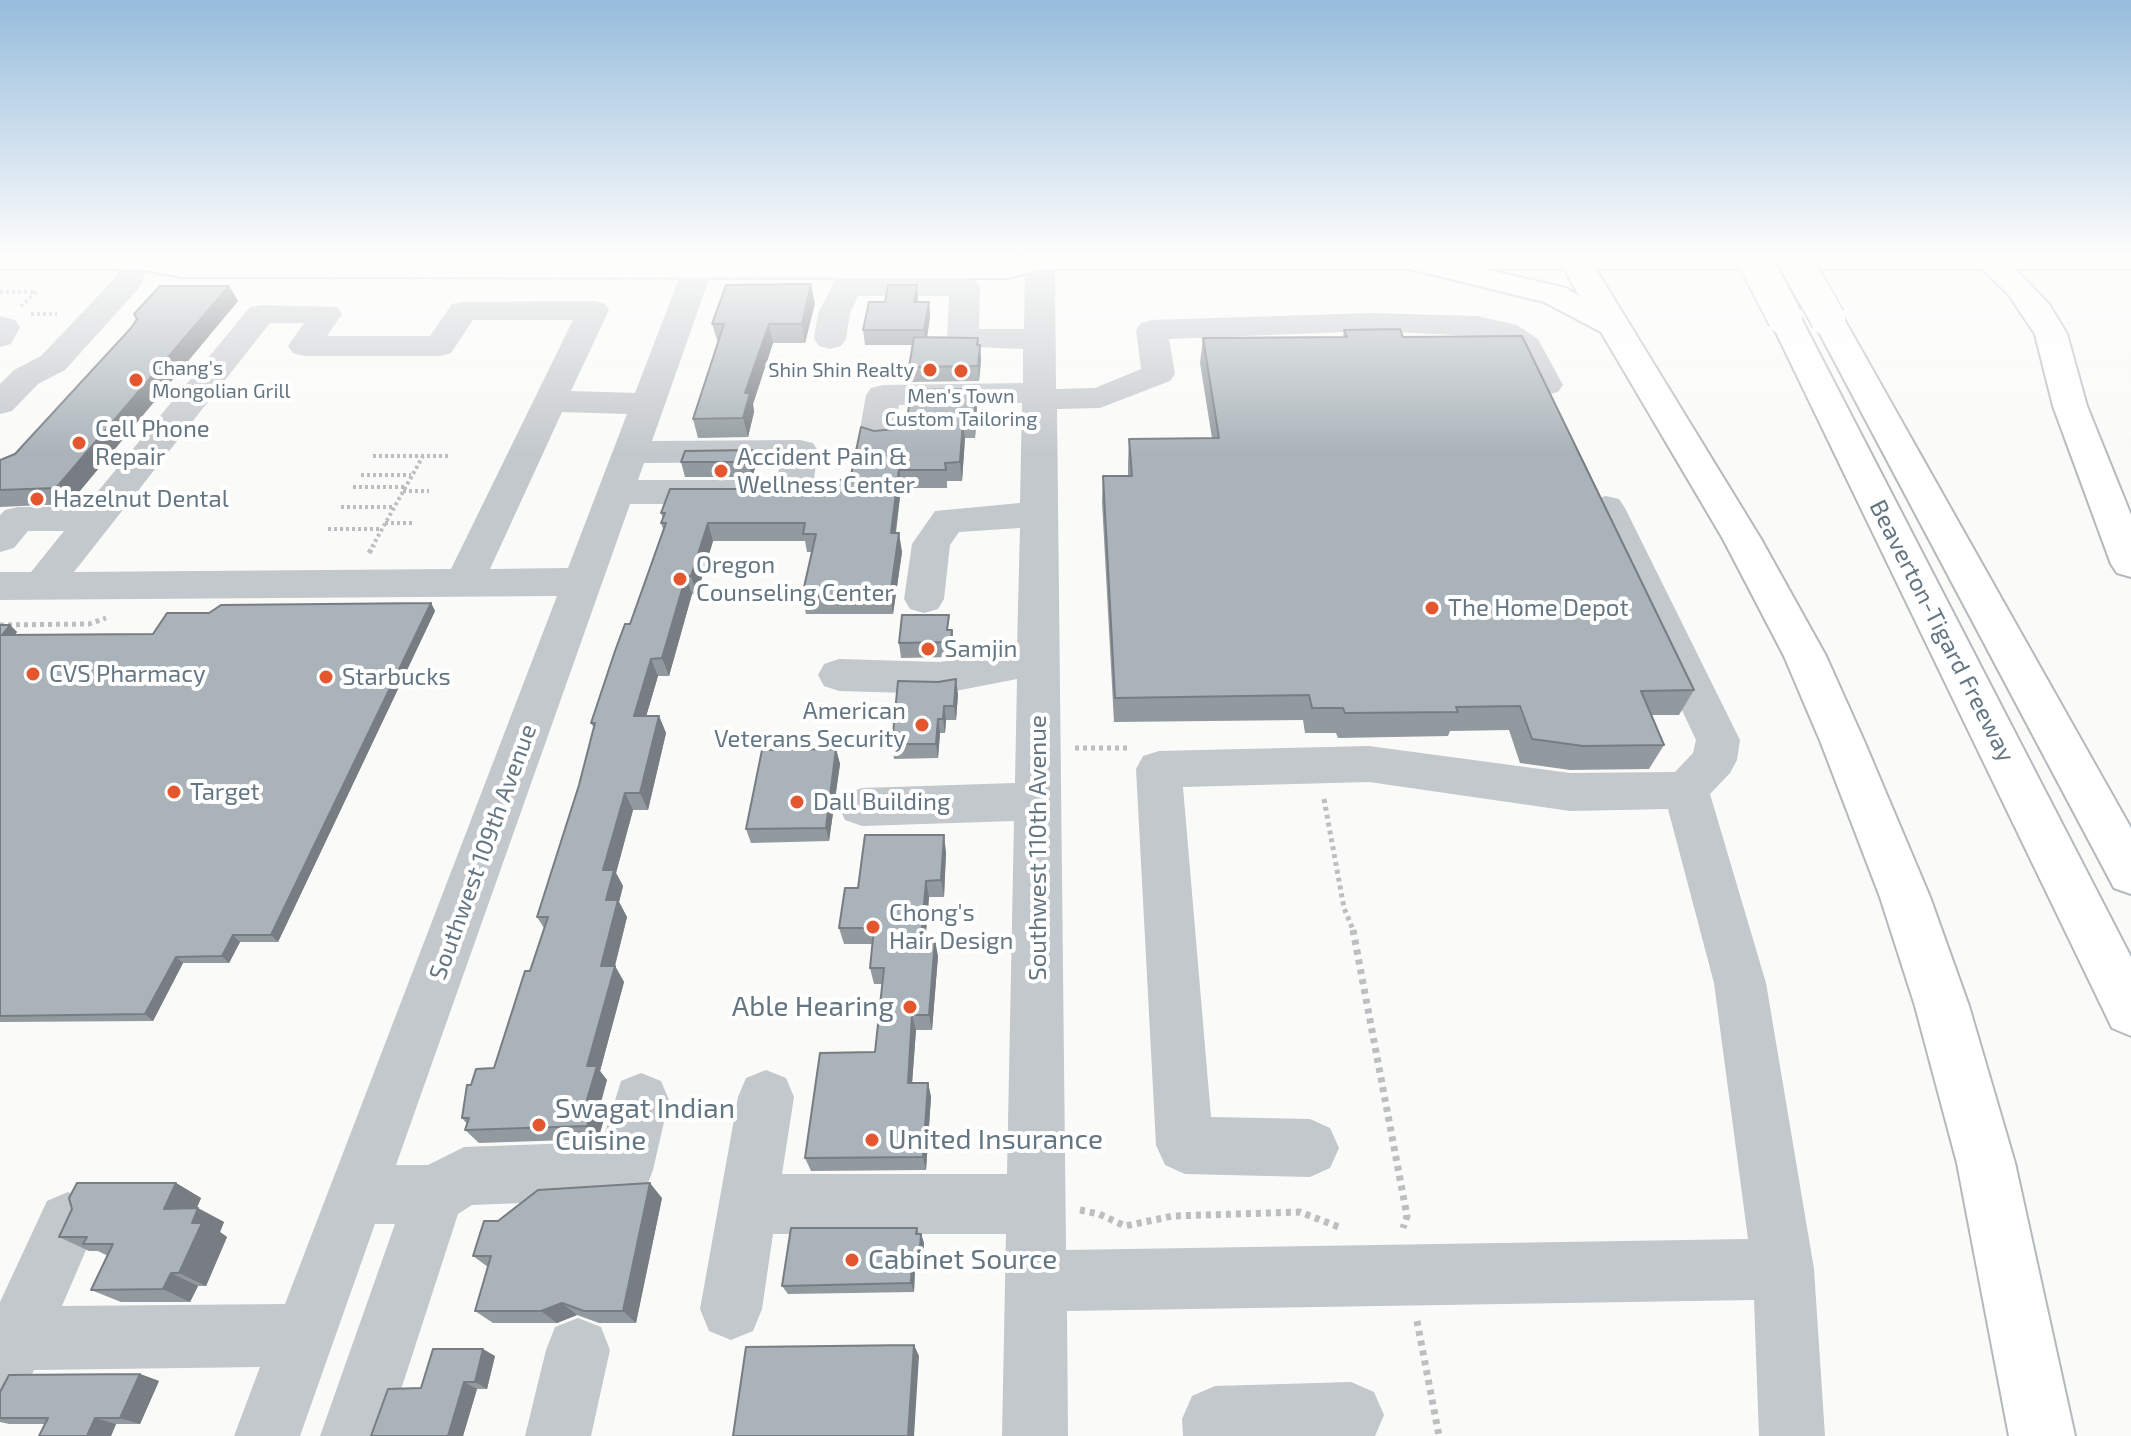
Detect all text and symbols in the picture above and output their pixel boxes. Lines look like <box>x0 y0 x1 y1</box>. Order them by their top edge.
place label: Chang's Mongolian Grill <box>152 356 290 403</box>
place label: Shin Shin Realty <box>768 358 914 382</box>
marker: Shin Shin Realty <box>921 361 939 379</box>
marker: Men's Town Custom Tailoring <box>952 362 970 380</box>
marker: Chang's Mongolian Grill <box>127 371 145 389</box>
place label: Men's Town Custom Tailoring <box>885 384 1037 431</box>
place label: Cell Phone Repair <box>95 415 210 471</box>
marker: Cell Phone Repair <box>70 434 88 452</box>
place label: Accident Pain & Wellness Center <box>737 443 915 499</box>
marker: Accident Pain & Wellness Center <box>712 462 730 480</box>
place label: Hazelnut Dental <box>53 485 229 513</box>
marker: Hazelnut Dental <box>28 490 46 508</box>
street label: Beaverton-Tigard Freeway <box>1863 495 2021 767</box>
place label: Oregon Counseling Center <box>696 551 894 607</box>
marker: Oregon Counseling Center <box>671 570 689 588</box>
place label: The Home Depot <box>1448 594 1629 622</box>
marker: The Home Depot <box>1423 599 1441 617</box>
place label: Samjin <box>944 635 1018 663</box>
marker: Samjin <box>919 640 937 658</box>
place label: CVS Pharmacy <box>49 660 206 688</box>
place label: Starbucks <box>342 663 451 691</box>
marker: CVS Pharmacy <box>24 665 42 683</box>
marker: Starbucks <box>317 668 335 686</box>
place label: American Veterans Security <box>714 697 906 753</box>
street label: Southwest 110th Avenue <box>1024 715 1052 981</box>
marker: American Veterans Security <box>913 716 931 734</box>
street label: Southwest 109th Avenue <box>423 720 543 984</box>
place label: Target <box>190 778 260 806</box>
marker: Target <box>165 783 183 801</box>
place label: Dall Building <box>813 788 950 816</box>
marker: Dall Building <box>788 793 806 811</box>
place label: Chong's Hair Design <box>889 899 1013 955</box>
marker: Chong's Hair Design <box>864 918 882 936</box>
place label: Able Hearing <box>732 990 894 1024</box>
marker: Able Hearing <box>901 998 919 1016</box>
place label: Swagat Indian Cuisine <box>555 1092 735 1158</box>
marker: Swagat Indian Cuisine <box>530 1116 548 1134</box>
place label: United Insurance <box>888 1123 1103 1157</box>
marker: United Insurance <box>863 1131 881 1149</box>
place label: Cabinet Source <box>868 1243 1057 1277</box>
marker: Cabinet Source <box>843 1251 861 1269</box>

